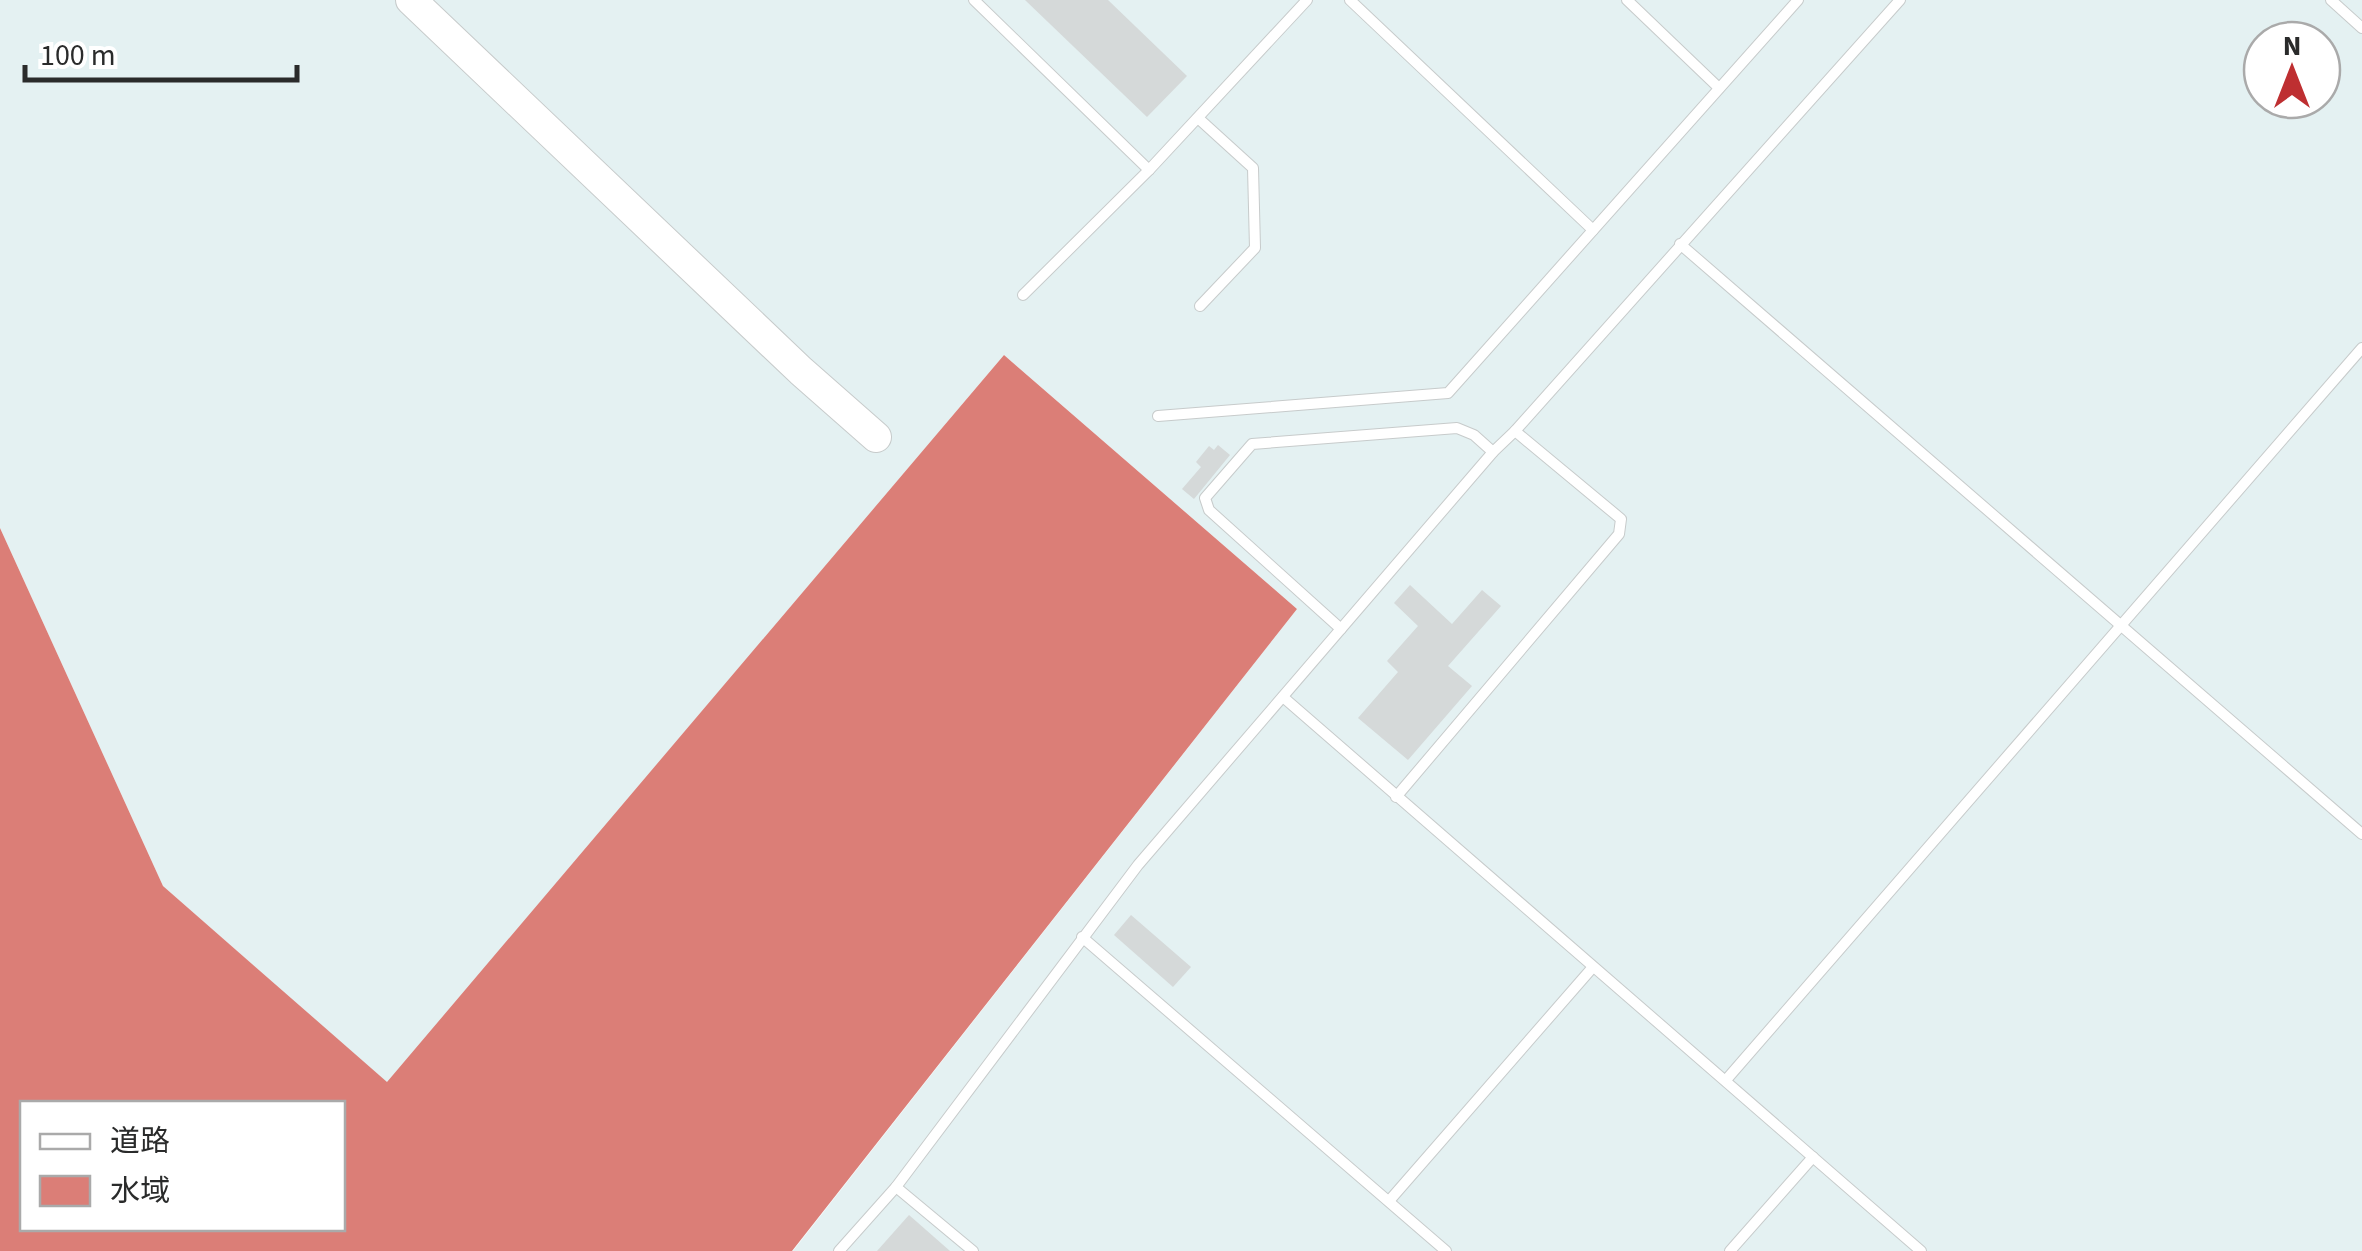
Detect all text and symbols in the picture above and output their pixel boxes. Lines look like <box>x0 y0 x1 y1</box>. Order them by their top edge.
scale bar <box>25 20 298 82</box>
north arrow <box>2242 20 2342 120</box>
text: N <box>2283 26 2301 66</box>
text: 100 m <box>40 34 116 77</box>
legend <box>20 1101 345 1231</box>
text: 道路 <box>110 1120 170 1163</box>
text: 水域 <box>110 1170 170 1213</box>

